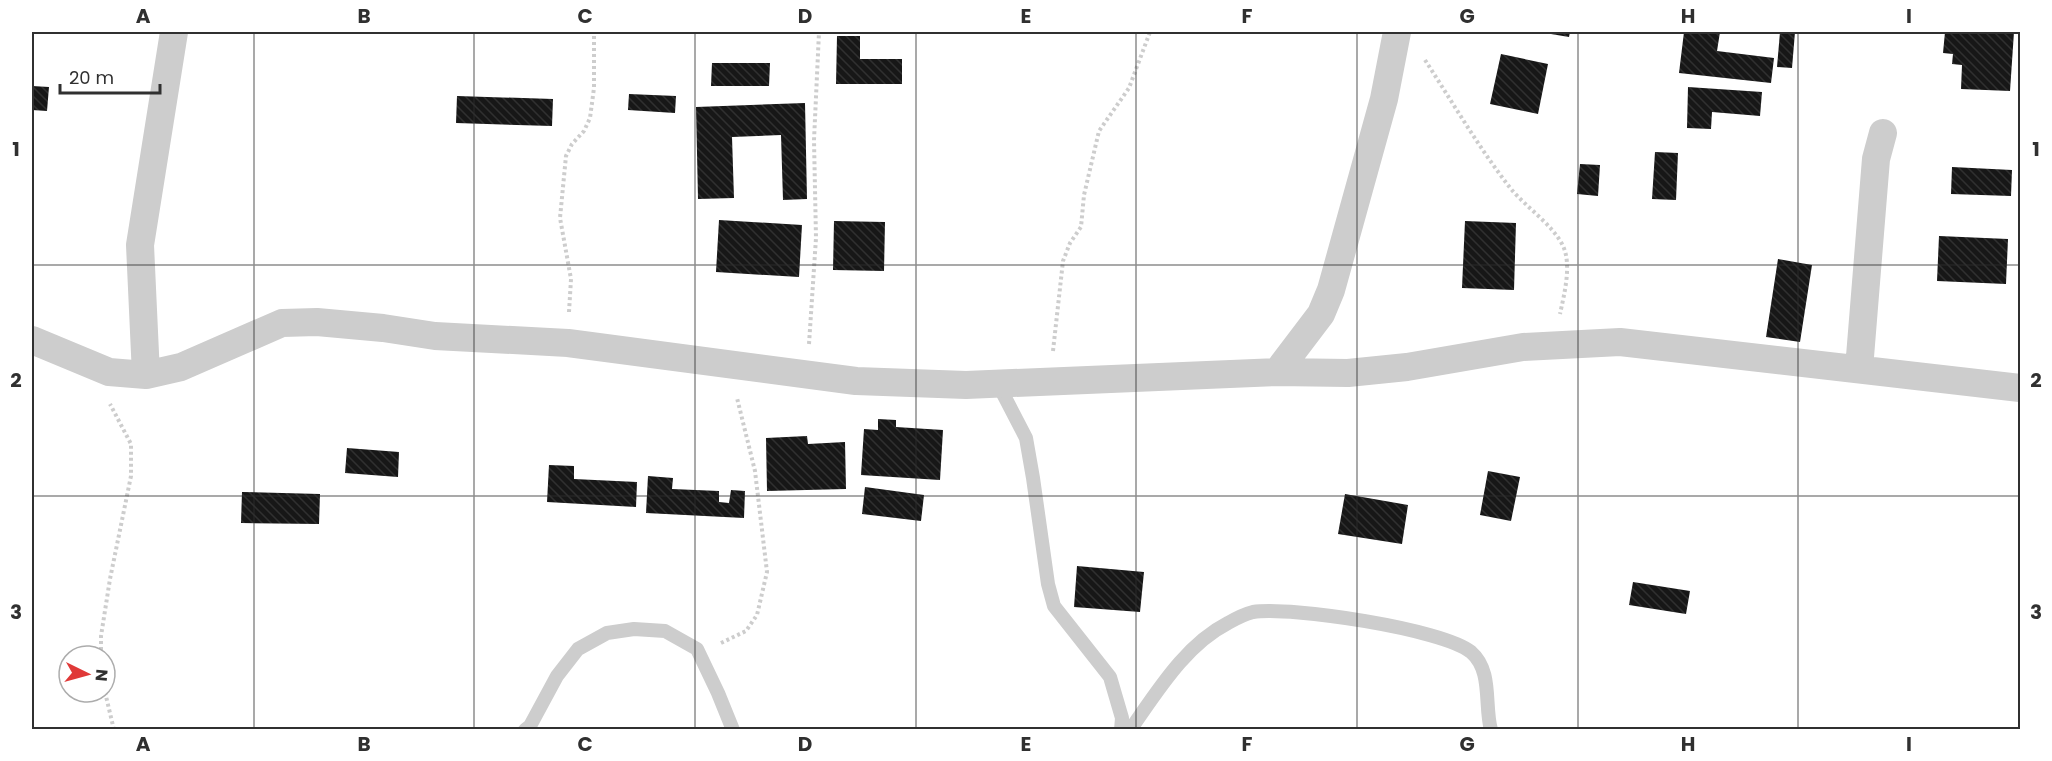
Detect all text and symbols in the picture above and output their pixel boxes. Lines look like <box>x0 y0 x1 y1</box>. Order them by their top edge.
text: A <box>136 2 151 30</box>
text: B <box>357 2 371 30</box>
text: C <box>577 2 593 30</box>
text: D <box>798 2 812 30</box>
text: E <box>1021 2 1031 30</box>
text: F <box>1242 2 1253 30</box>
text: G <box>1459 2 1475 30</box>
text: H <box>1681 2 1695 30</box>
text: I <box>1906 2 1912 30</box>
scale bar <box>60 57 160 95</box>
text: 20 m <box>69 65 114 90</box>
text: 1 <box>12 135 20 163</box>
text: 1 <box>2032 135 2040 163</box>
text: 2 <box>10 366 22 394</box>
text: 2 <box>2030 366 2042 394</box>
text: 3 <box>10 598 22 626</box>
text: 3 <box>2030 598 2042 626</box>
north arrow <box>57 644 117 704</box>
text: N <box>89 668 113 682</box>
text: A <box>136 730 151 758</box>
text: B <box>357 730 371 758</box>
text: C <box>577 730 593 758</box>
text: D <box>798 730 812 758</box>
text: E <box>1021 730 1031 758</box>
text: F <box>1242 730 1253 758</box>
text: G <box>1459 730 1475 758</box>
text: H <box>1681 730 1695 758</box>
text: I <box>1906 730 1912 758</box>

